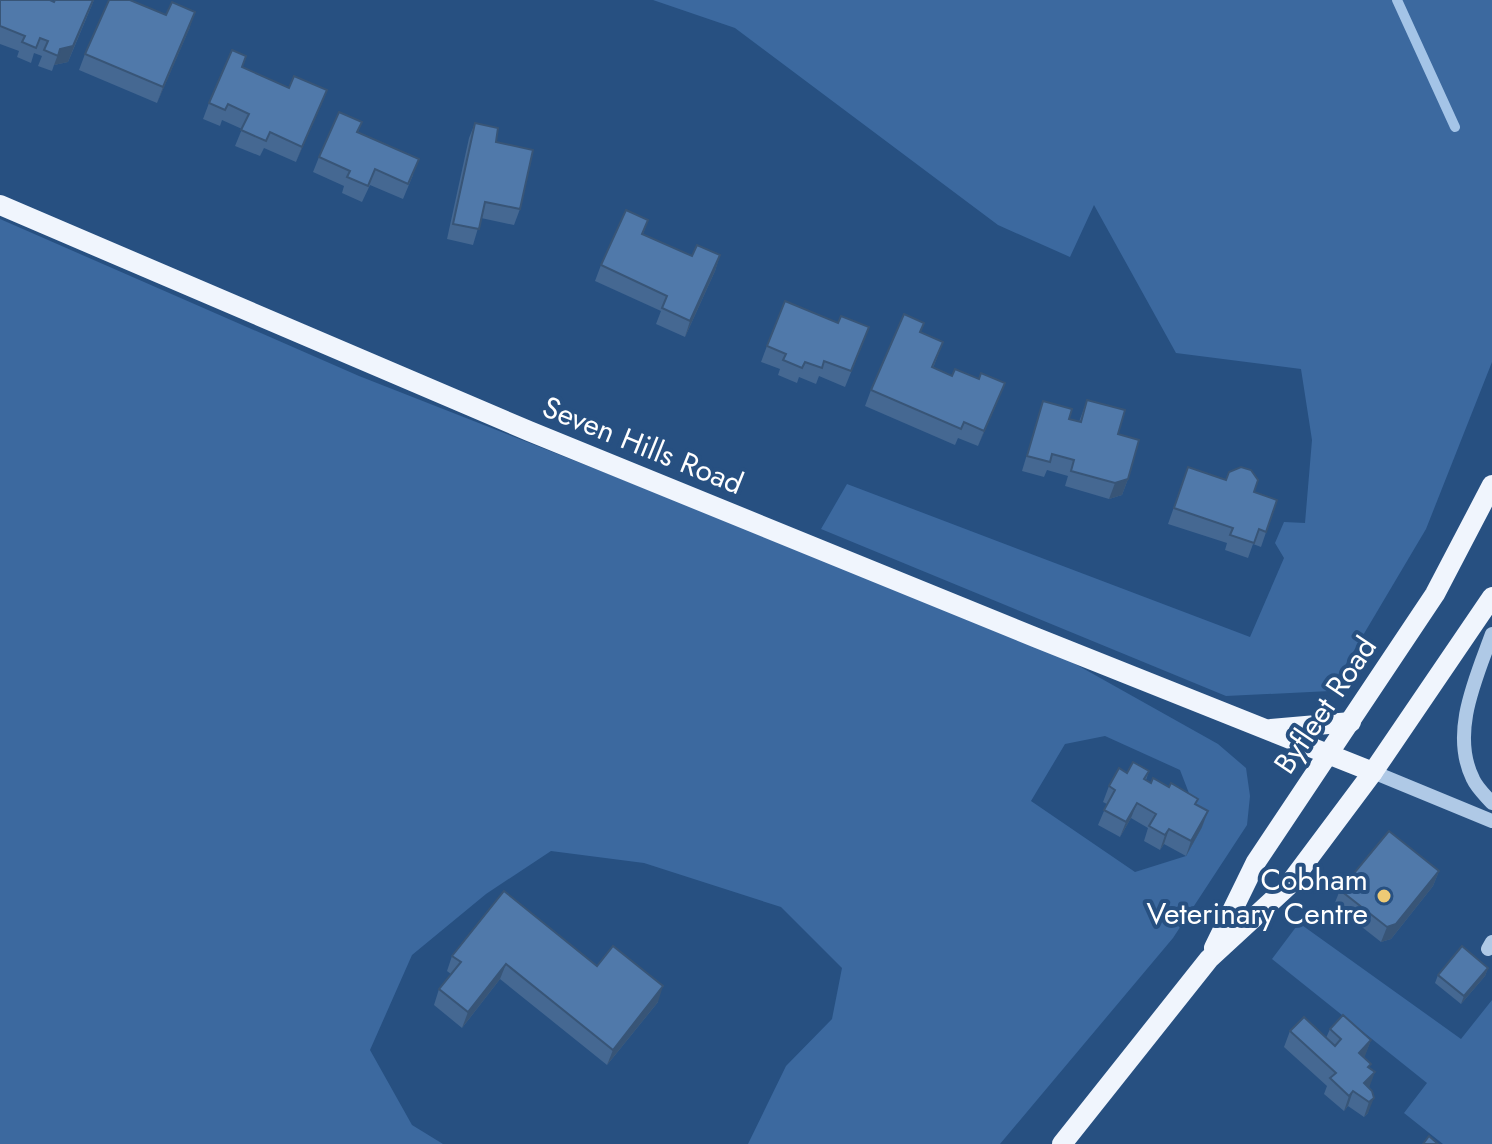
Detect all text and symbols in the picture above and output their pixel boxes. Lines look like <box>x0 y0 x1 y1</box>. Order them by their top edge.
street label: Seven Hills Road <box>536 385 750 505</box>
street label: Byfleet Road <box>1263 628 1387 782</box>
place label: Cobham Veterinary Centre <box>1147 858 1368 935</box>
marker: Cobham Veterinary Centre <box>1375 887 1393 905</box>

